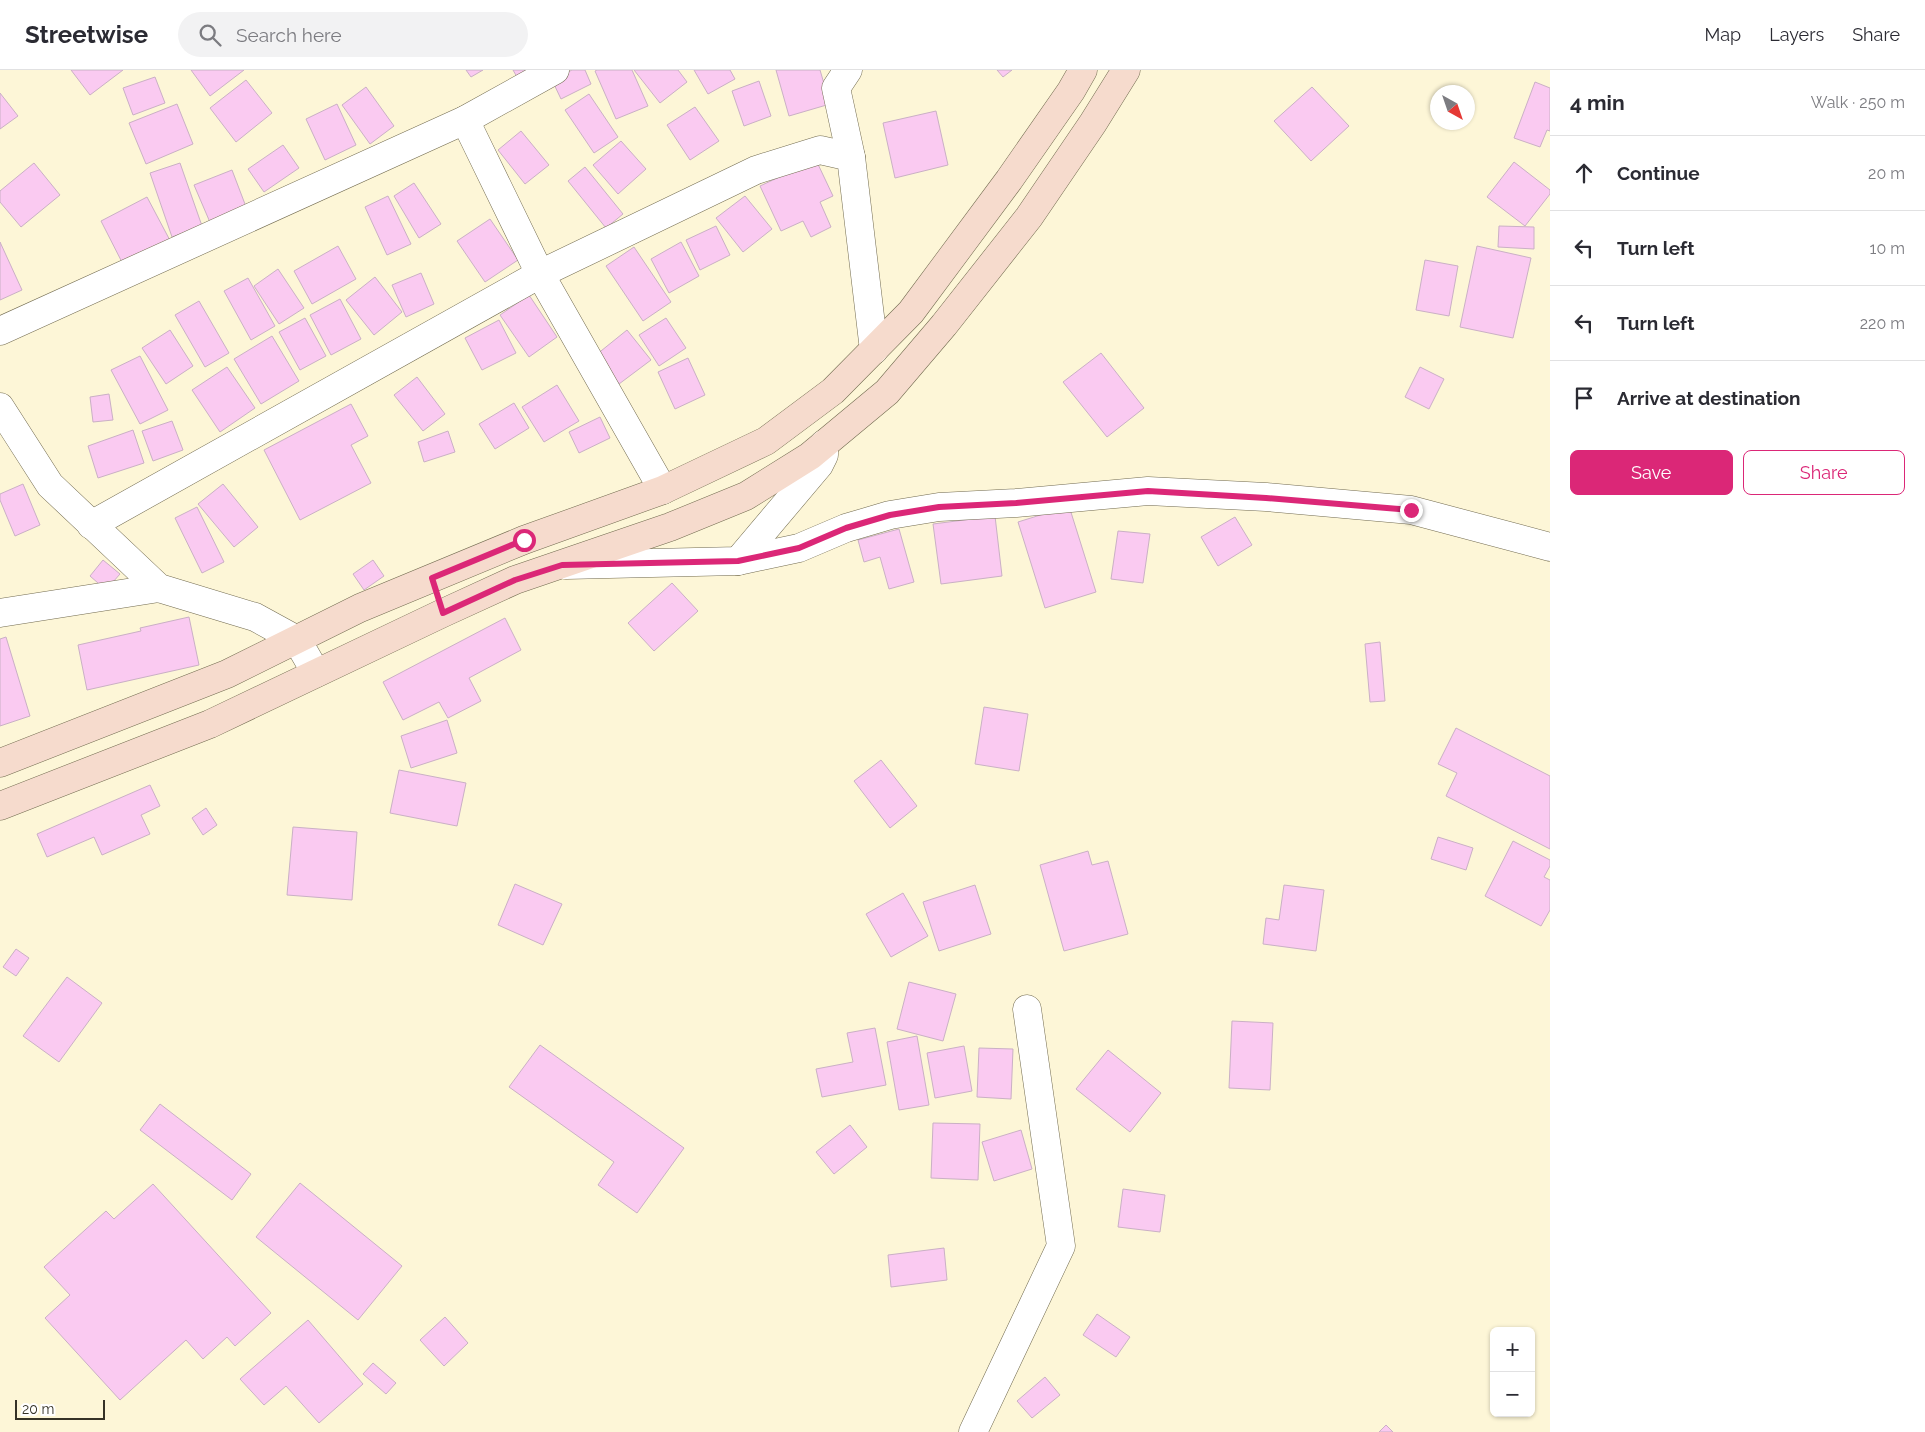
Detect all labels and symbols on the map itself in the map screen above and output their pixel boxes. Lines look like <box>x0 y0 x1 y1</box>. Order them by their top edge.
north arrow <box>1430 85 1475 130</box>
route end <box>1400 499 1423 522</box>
route start <box>513 529 536 552</box>
scale bar <box>15 1397 105 1420</box>

